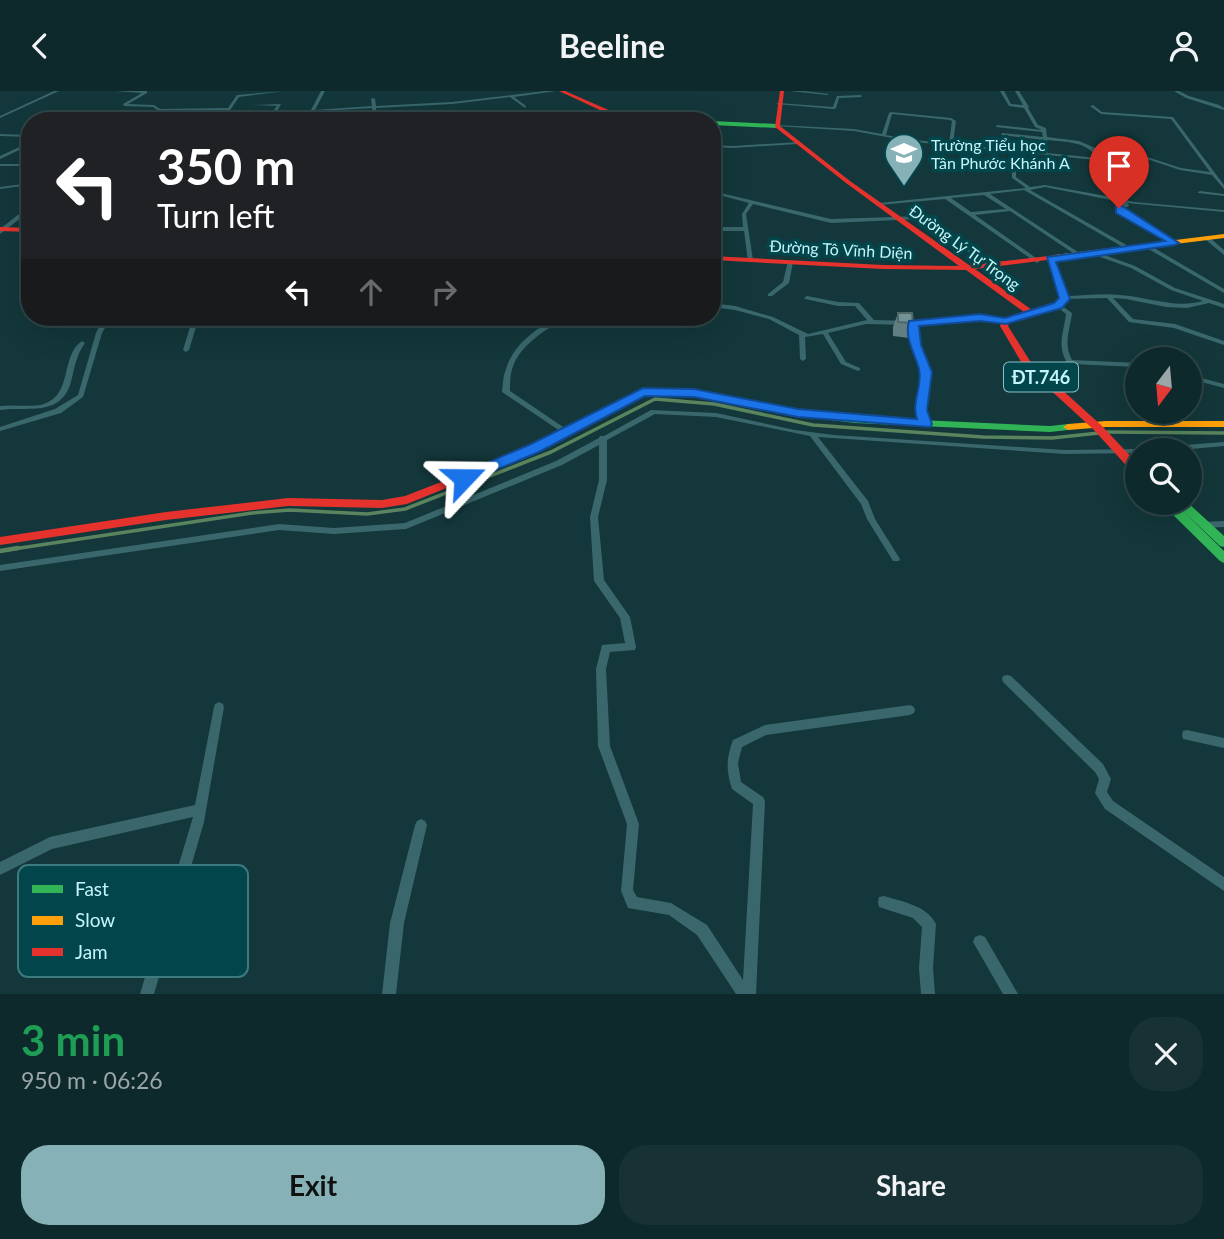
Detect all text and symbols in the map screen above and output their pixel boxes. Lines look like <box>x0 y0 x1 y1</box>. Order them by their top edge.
text: Beeline <box>559 26 665 65</box>
icon: back <box>21 27 59 65</box>
icon: person <box>1165 27 1203 65</box>
school or university icon: Trường Tiểu học Tân Phước Khánh A <box>883 132 925 187</box>
place label: Trường Tiểu học Tân Phước Khánh A <box>931 135 1070 172</box>
pin <box>1089 136 1149 208</box>
text: 350 m <box>157 137 295 195</box>
icon: left <box>42 140 133 231</box>
icon: arrive <box>1100 147 1138 185</box>
text: Turn left <box>157 196 274 235</box>
street label: Đường Lý Tự Trọng <box>906 200 1024 294</box>
street label: Đường Tô Vĩnh Diện <box>769 236 913 262</box>
icon: left <box>279 273 317 311</box>
icon: ahead <box>352 273 390 311</box>
icon: right <box>425 273 463 311</box>
north arrow <box>1125 347 1202 423</box>
map controls <box>1125 347 1202 515</box>
road number: ĐT.746 <box>1004 363 1078 391</box>
button: search <box>1125 438 1202 515</box>
position arrow <box>427 441 501 515</box>
legend <box>18 865 248 977</box>
text: Fast <box>75 877 109 900</box>
text: Slow <box>75 908 115 931</box>
text: Jam <box>75 940 108 963</box>
text: 3 min <box>21 1015 125 1065</box>
button: close <box>1129 1017 1203 1091</box>
text: 950 m · 06:26 <box>21 1066 163 1094</box>
button: Exit <box>21 1145 605 1225</box>
button: Share <box>619 1145 1203 1225</box>

